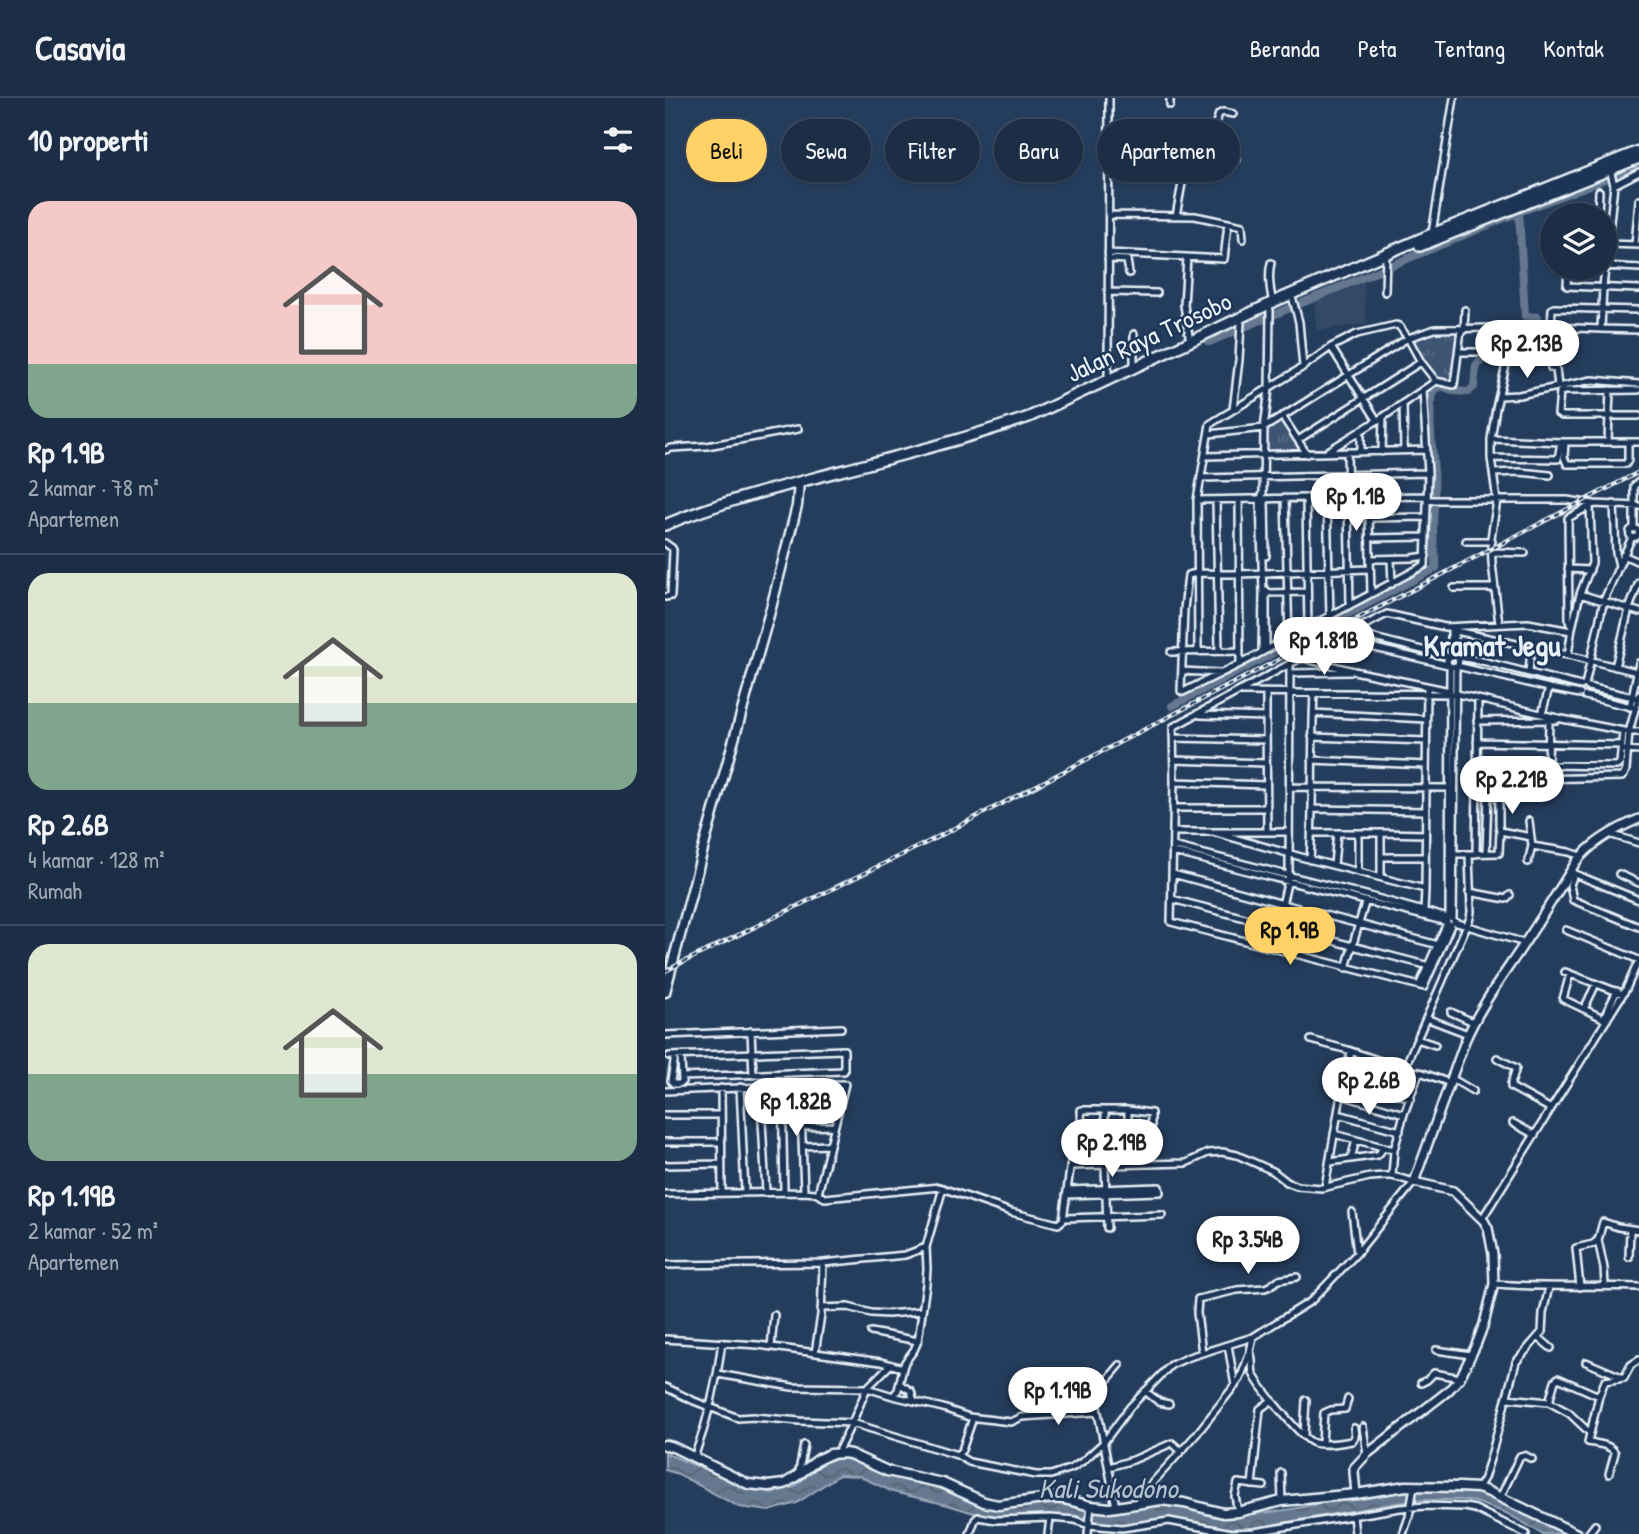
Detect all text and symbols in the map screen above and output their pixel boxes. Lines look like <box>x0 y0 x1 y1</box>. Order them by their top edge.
text: Casavia <box>35 26 125 70</box>
text: Beranda <box>1250 32 1320 64</box>
text: Peta <box>1358 32 1396 64</box>
text: Tentang <box>1434 32 1505 64</box>
text: Kontak <box>1543 32 1604 64</box>
chip: Beli <box>686 119 767 182</box>
chip: Sewa <box>781 119 871 182</box>
chip: Filter <box>885 119 980 182</box>
chip: Baru <box>994 119 1083 182</box>
chip: Apartemen <box>1097 119 1240 182</box>
text: 10 properti <box>28 120 149 160</box>
icon: filters <box>599 121 637 159</box>
map controls <box>1540 203 1617 280</box>
button: layers <box>1540 203 1617 280</box>
icon: home <box>270 247 396 373</box>
street label: Jalan Raya Trosobo <box>1061 283 1237 390</box>
pin: Rp 2.13B <box>1455 320 1599 380</box>
text: Rp 2.13B <box>1491 327 1563 358</box>
text: Rp 1.9B <box>28 432 105 472</box>
text: 2 kamar · 78 m² <box>28 472 159 503</box>
pin: Rp 1.1B <box>1291 474 1421 533</box>
text: Rp 1.1B <box>1327 480 1385 511</box>
text: Apartemen <box>28 503 119 534</box>
pin: Rp 1.81B <box>1252 618 1396 677</box>
icon: home <box>270 619 396 745</box>
text: Rp 1.81B <box>1290 624 1358 655</box>
district label: Kramat Jegu <box>1424 625 1560 666</box>
pin: Rp 2.21B <box>1440 756 1584 816</box>
text: Rp 2.21B <box>1476 763 1548 794</box>
text: Rp 2.6B <box>28 804 109 844</box>
text: 4 kamar · 128 m² <box>28 844 164 875</box>
text: Rumah <box>28 875 82 906</box>
pin: Rp 1.9B <box>1225 908 1355 967</box>
text: Rp 1.9B <box>1261 914 1319 945</box>
icon: home <box>270 990 396 1116</box>
pin: Rp 2.6B <box>1304 1058 1434 1117</box>
text: Rp 2.6B <box>1338 1064 1400 1095</box>
pin: Rp 1.82B <box>724 1079 868 1138</box>
text: Rp 1.82B <box>760 1085 832 1116</box>
pin: Rp 2.19B <box>1040 1119 1184 1179</box>
text: Rp 2.19B <box>1077 1126 1147 1157</box>
text: Rp 1.19B <box>28 1175 116 1215</box>
text: 2 kamar · 52 m² <box>28 1215 158 1246</box>
pin: Rp 3.54B <box>1176 1216 1320 1276</box>
text: Rp 3.54B <box>1213 1223 1283 1254</box>
text: Apartemen <box>28 1246 119 1277</box>
pin: Rp 1.19B <box>986 1368 1130 1427</box>
text: Rp 1.19B <box>1024 1374 1092 1405</box>
water label: Kali Sukodono <box>1039 1469 1179 1507</box>

